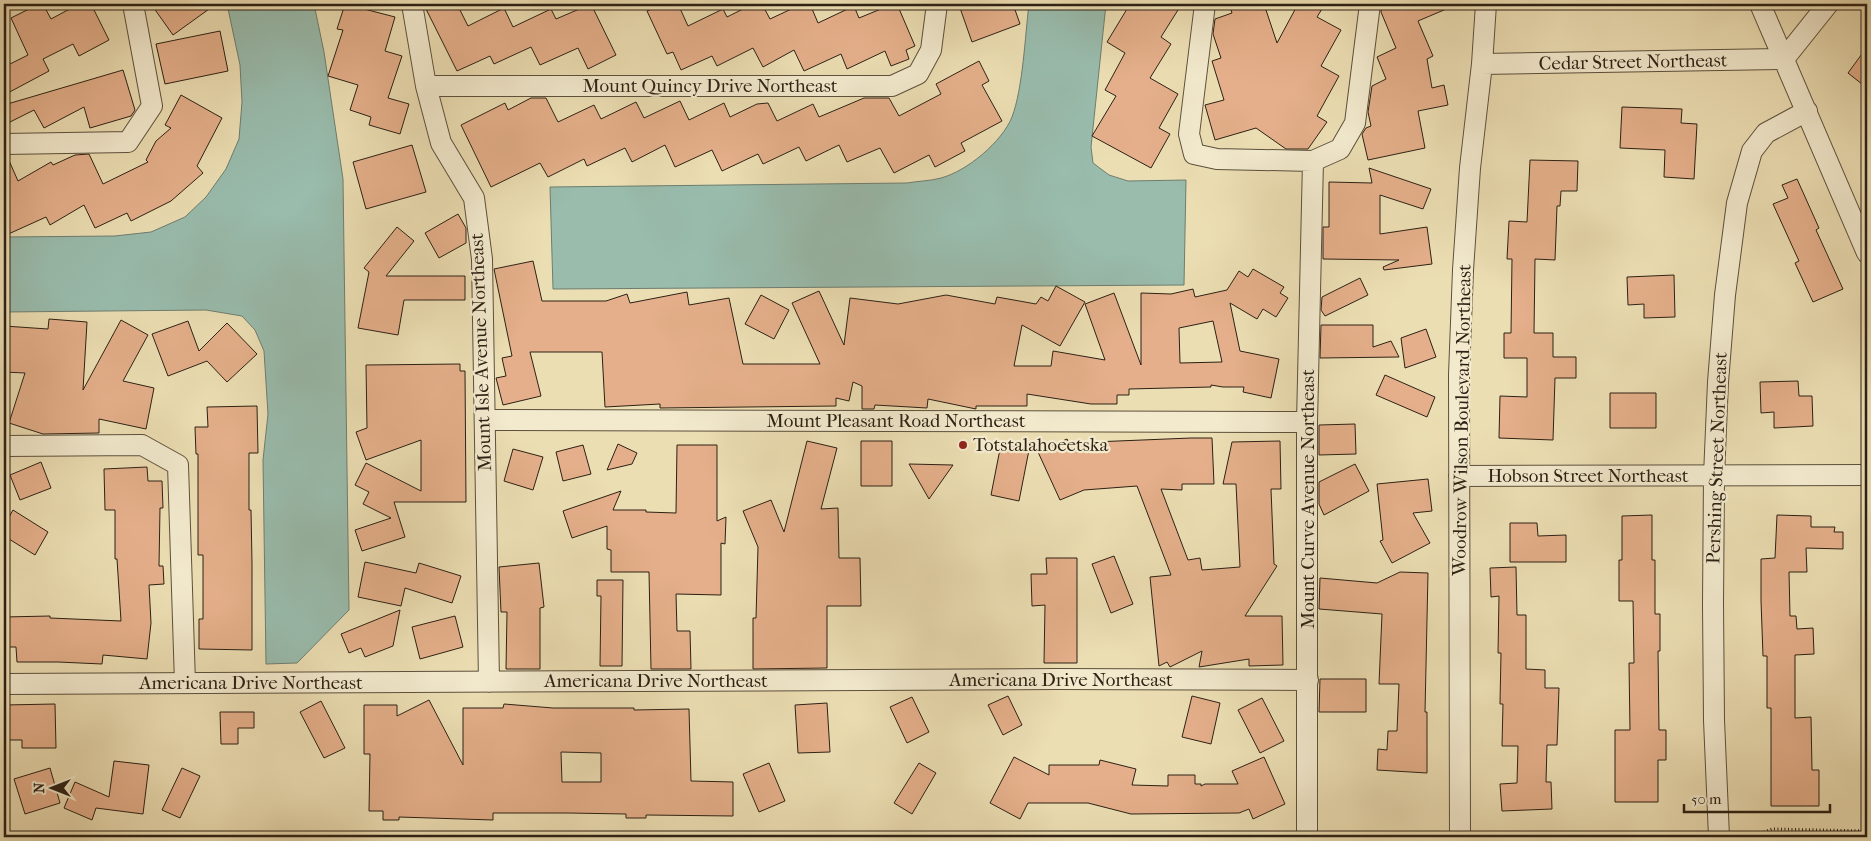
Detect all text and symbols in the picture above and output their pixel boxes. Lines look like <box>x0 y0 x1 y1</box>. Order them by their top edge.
street label: Cedar Street Northeast <box>1538 49 1728 75</box>
street label: Mount Quincy Drive Northeast <box>582 75 838 97</box>
street label: Mount Isle Avenue Northeast <box>466 232 496 472</box>
street label: Woodrow Wilson Boulevard Northeast <box>1448 264 1476 577</box>
street label: Pershing Street Northeast <box>1702 351 1732 564</box>
street label: Mount Curve Avenue Northeast <box>1297 369 1319 629</box>
street label: Mount Pleasant Road Northeast <box>767 410 1026 432</box>
place label: Totstalahoeetska <box>973 434 1109 456</box>
marker: Totstalahoeetska <box>957 439 969 451</box>
street label: Hobson Street Northeast <box>1487 465 1689 487</box>
street label: Americana Drive Northeast <box>948 669 1173 691</box>
street label: Americana Drive Northeast <box>543 670 768 692</box>
street label: Americana Drive Northeast <box>138 672 363 694</box>
north arrow <box>28 764 78 814</box>
scale bar <box>1684 781 1830 813</box>
text: N <box>31 782 48 793</box>
text: 50 m <box>1691 790 1722 808</box>

